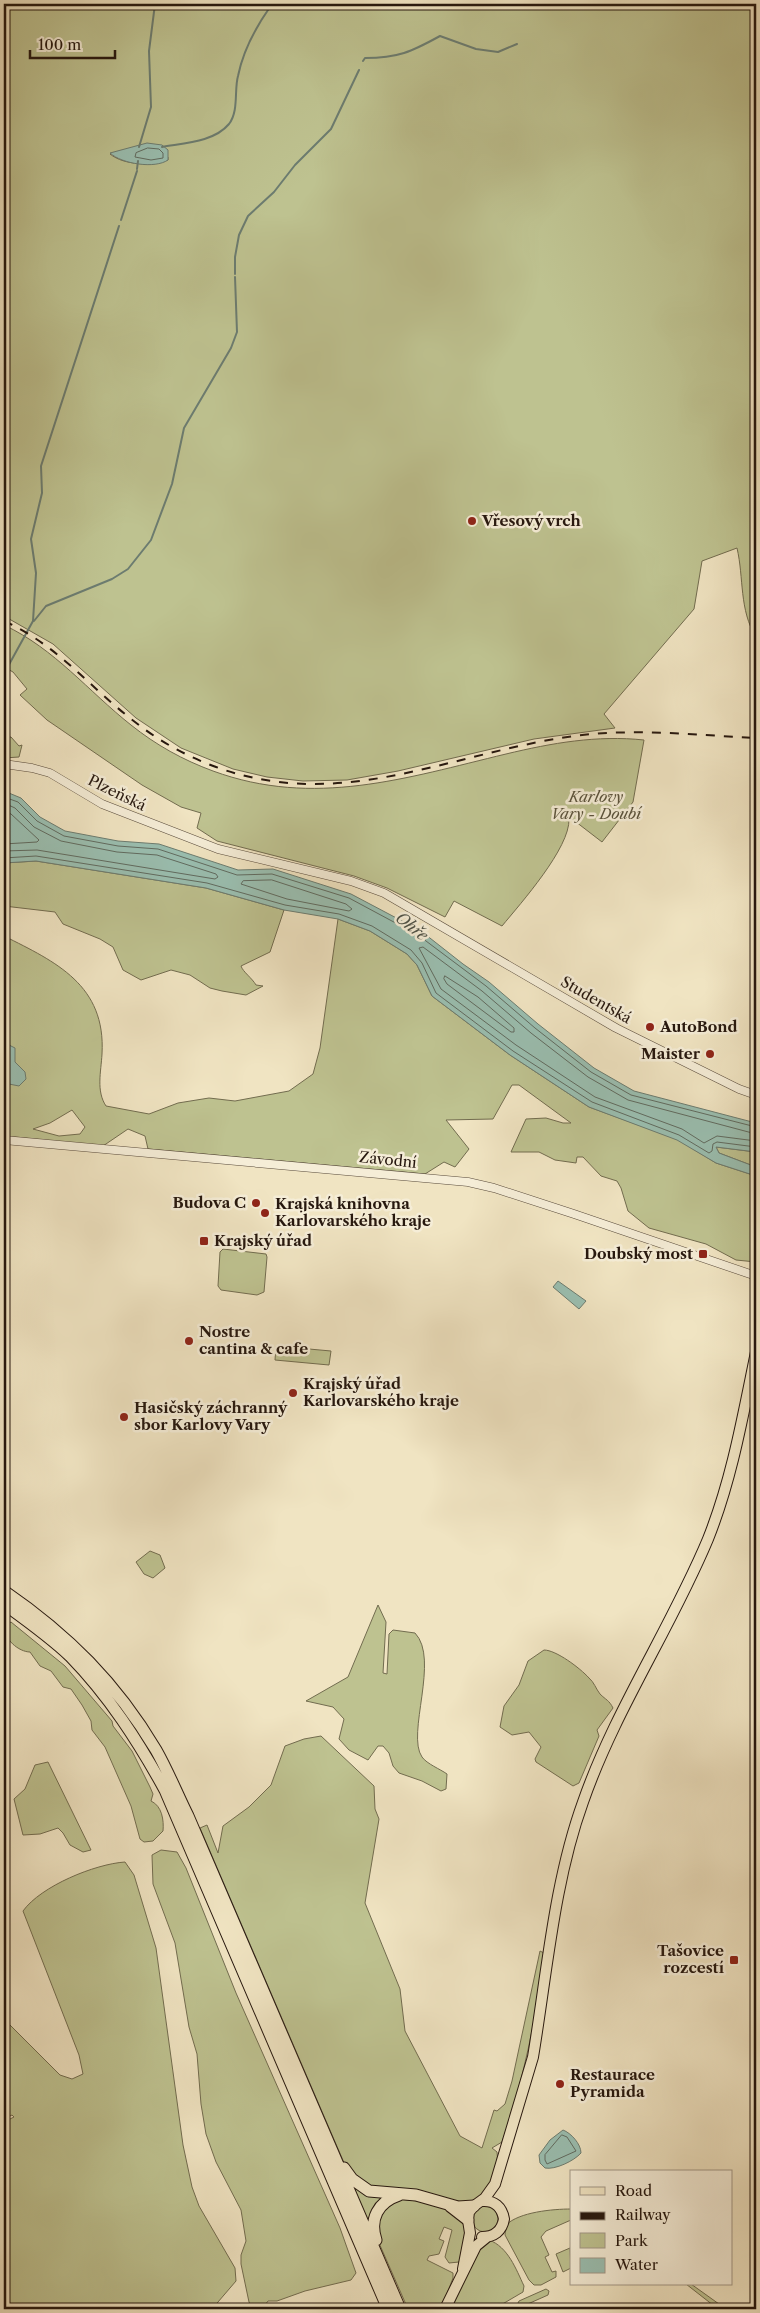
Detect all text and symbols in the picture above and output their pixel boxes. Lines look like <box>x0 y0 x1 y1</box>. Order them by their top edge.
scale bar <box>30 28 115 60</box>
text: 100 m <box>38 35 81 54</box>
place label: Vřesový vrch <box>481 511 582 530</box>
marker: Vřesový vrch <box>466 515 478 527</box>
street label: Plzeňská <box>85 770 150 815</box>
park label: Karlovy Vary - Doubí <box>551 787 642 823</box>
water label: Ohře <box>392 907 433 946</box>
street label: Studentská <box>557 972 635 1027</box>
place label: AutoBond <box>659 1017 738 1036</box>
marker: AutoBond <box>644 1021 656 1033</box>
place label: Maister <box>641 1044 701 1063</box>
marker: Maister <box>704 1048 716 1060</box>
street label: Závodní <box>358 1147 418 1172</box>
place label: Budova C <box>172 1193 246 1212</box>
place label: Krajská knihovna Karlovarského kraje <box>275 1194 431 1230</box>
marker: Budova C <box>250 1197 262 1209</box>
marker: Krajská knihovna Karlovarského kraje <box>259 1207 271 1219</box>
place label: Krajský úřad <box>214 1231 312 1250</box>
marker: Krajský úřad <box>198 1235 210 1247</box>
place label: Doubský most <box>584 1244 693 1263</box>
marker: Doubský most <box>697 1248 709 1260</box>
place label: Nostre cantina & cafe <box>199 1322 308 1358</box>
marker: Nostre cantina & cafe <box>183 1335 195 1347</box>
place label: Krajský úřad Karlovarského kraje <box>303 1374 459 1410</box>
marker: Krajský úřad Karlovarského kraje <box>287 1387 299 1399</box>
place label: Hasičský záchranný sbor Karlovy Vary <box>134 1398 288 1434</box>
marker: Hasičský záchranný sbor Karlovy Vary <box>118 1411 130 1423</box>
place label: Tašovice rozcestí <box>657 1941 725 1977</box>
marker: Tašovice rozcestí <box>728 1954 740 1966</box>
place label: Restaurace Pyramida <box>570 2065 655 2101</box>
marker: Restaurace Pyramida <box>554 2078 566 2090</box>
legend <box>570 2170 732 2286</box>
text: Road <box>615 2181 652 2200</box>
text: Railway <box>615 2205 671 2224</box>
text: Park <box>615 2231 649 2250</box>
text: Water <box>614 2255 659 2274</box>

